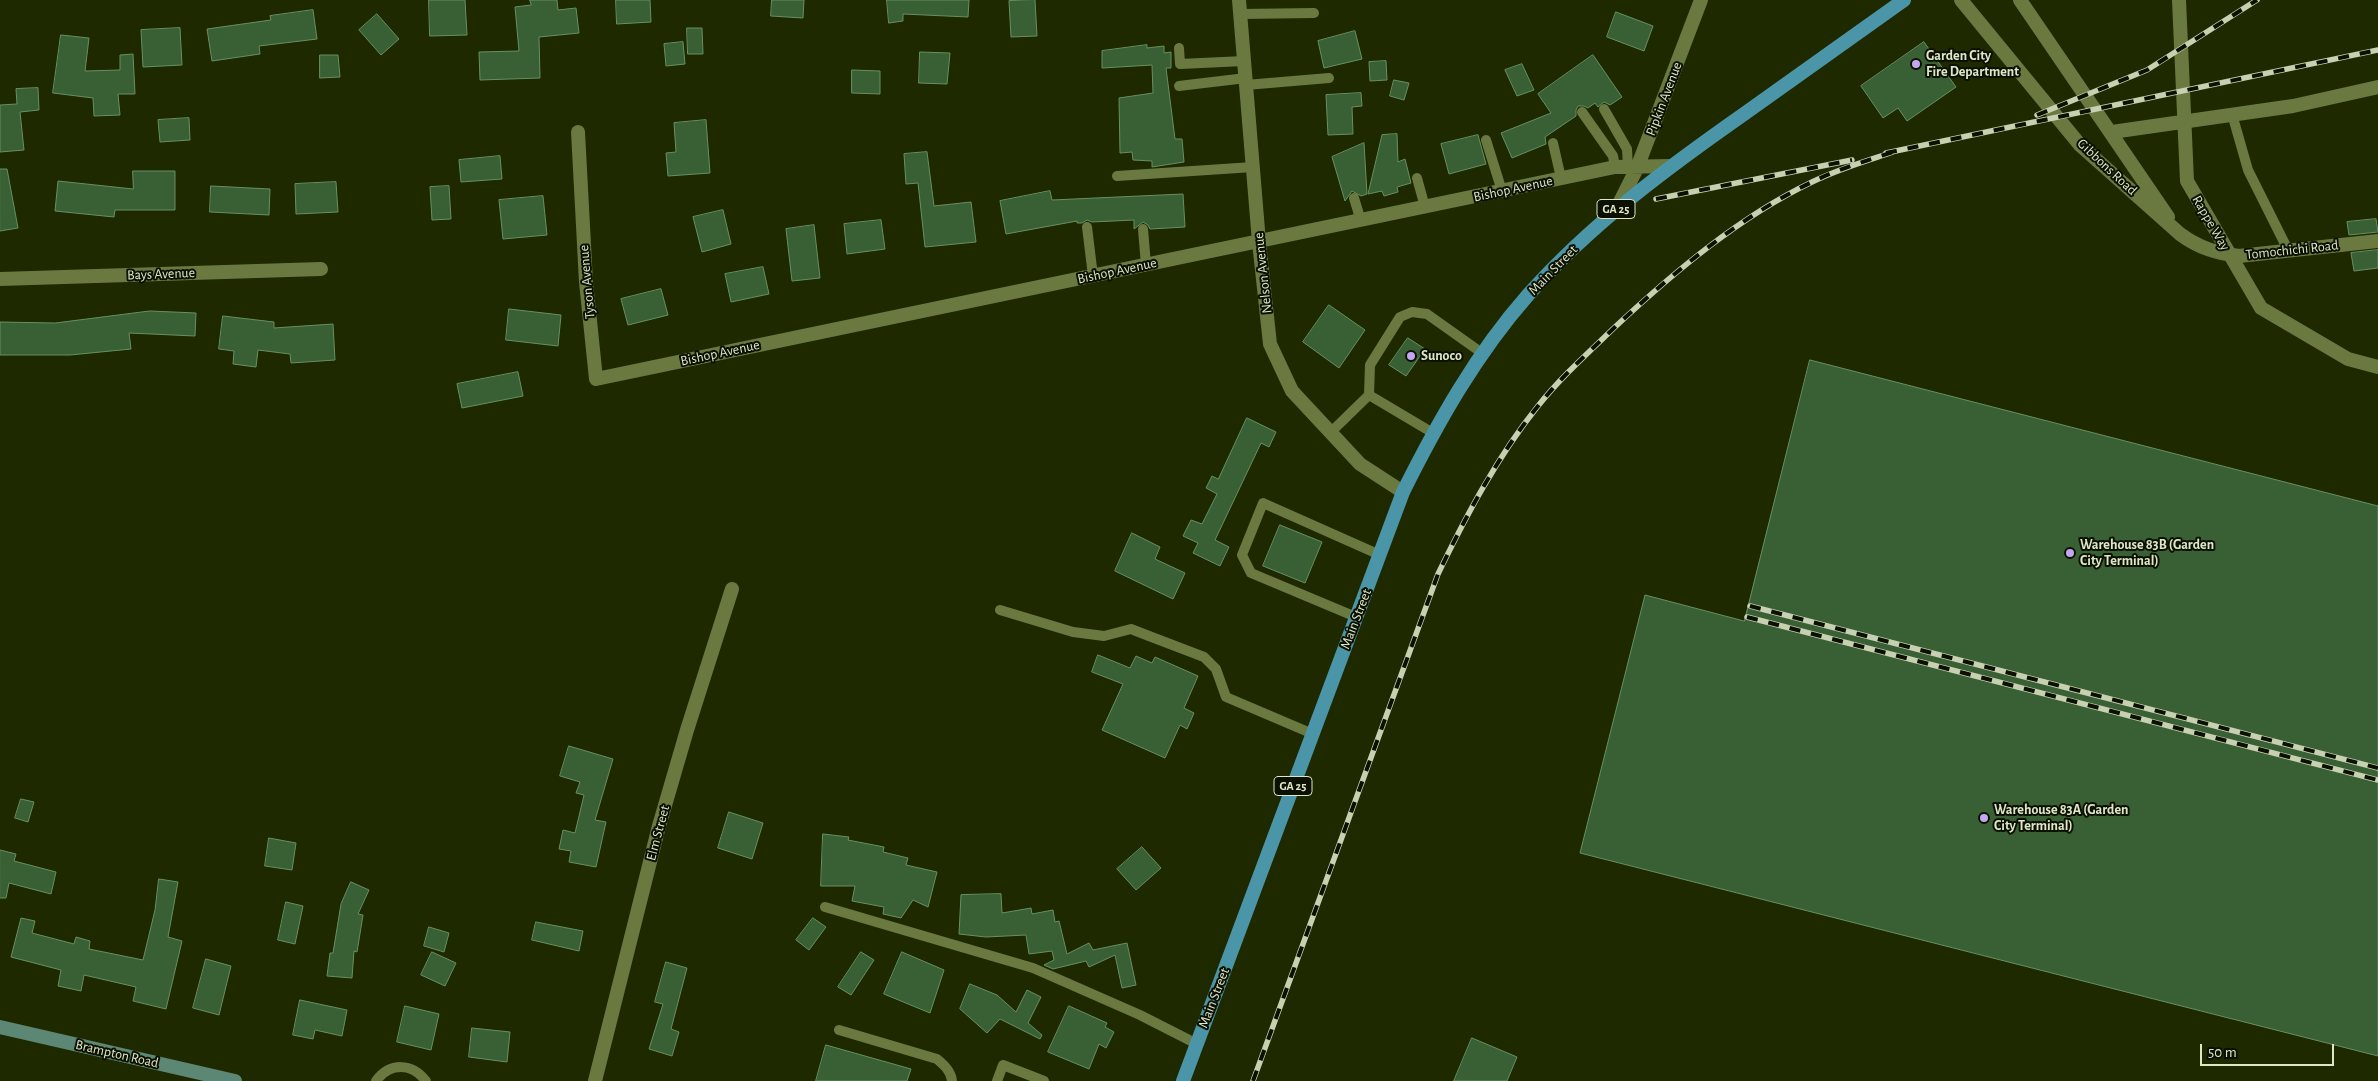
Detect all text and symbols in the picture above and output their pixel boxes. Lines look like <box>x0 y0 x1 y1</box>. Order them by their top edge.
place label: Garden City Fire Department <box>1926 48 2019 80</box>
marker: Garden City Fire Department <box>1910 58 1922 70</box>
street label: Pipkin Avenue <box>1642 60 1686 138</box>
street label: Gibbons Road <box>2074 135 2140 199</box>
street label: Bishop Avenue <box>1472 172 1554 206</box>
street label: Rappe Way <box>2188 192 2234 254</box>
road number: GA 25 <box>1597 200 1635 218</box>
street label: Nelson Avenue <box>1250 232 1276 314</box>
street label: Tomochichi Road <box>2245 237 2339 263</box>
street label: Main Street <box>1525 241 1581 299</box>
street label: Tyson Avenue <box>575 244 599 320</box>
street label: Bishop Avenue <box>1076 254 1158 288</box>
street label: Bays Avenue <box>127 264 195 284</box>
street label: Bishop Avenue <box>679 336 761 370</box>
place label: Sunoco <box>1421 348 1462 364</box>
marker: Sunoco <box>1405 350 1417 362</box>
place label: Warehouse 83B (Garden City Terminal) <box>2080 537 2214 570</box>
marker: Warehouse 83B (Garden City Terminal) <box>2064 547 2076 559</box>
street label: Main Street <box>1337 586 1375 652</box>
road number: GA 25 <box>1274 776 1312 796</box>
place label: Warehouse 83A (Garden City Terminal) <box>1994 802 2128 834</box>
street label: Elm Street <box>643 803 673 863</box>
marker: Warehouse 83A (Garden City Terminal) <box>1978 812 1990 824</box>
street label: Main Street <box>1195 965 1233 1031</box>
scale bar <box>2203 1034 2337 1066</box>
street label: Brampton Road <box>74 1036 160 1072</box>
text: 50 m <box>2208 1045 2237 1060</box>

